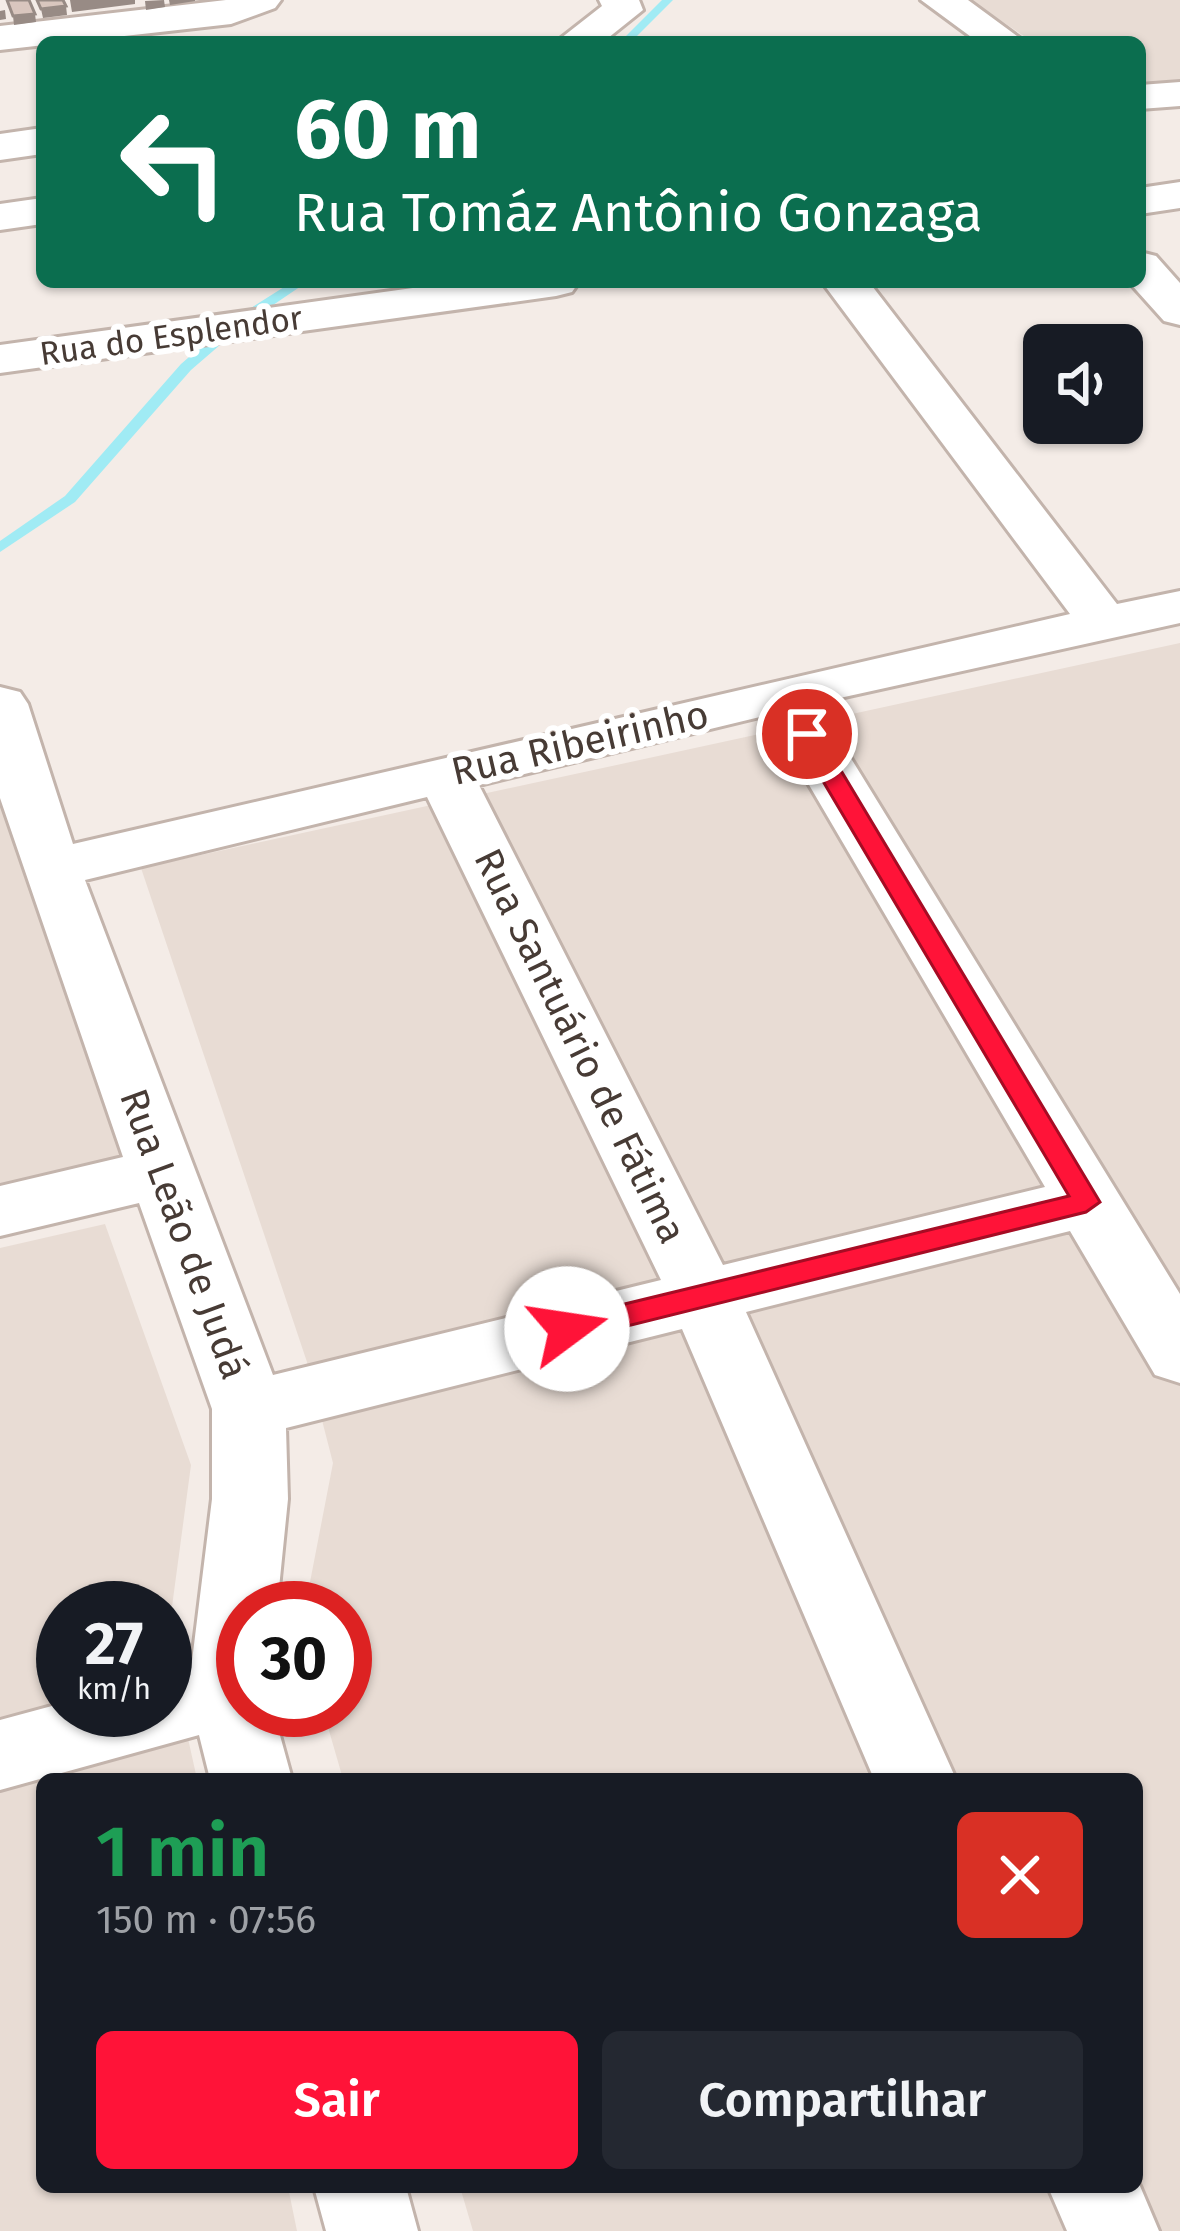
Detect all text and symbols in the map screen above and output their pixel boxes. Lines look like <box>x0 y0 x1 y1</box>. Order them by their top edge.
text: 60 m <box>294 79 481 180</box>
icon: left <box>96 84 252 240</box>
text: Rua Tomáz Antônio Gonzaga <box>294 181 983 245</box>
street label: Rua do Esplendor <box>37 298 305 374</box>
map controls <box>1023 324 1143 444</box>
button: sound <box>1023 324 1143 444</box>
pin <box>756 683 858 785</box>
street label: Rua Ribeirinho <box>447 691 713 795</box>
icon: arrive <box>774 701 840 767</box>
street label: Rua Santuário de Fátima <box>464 841 696 1251</box>
street label: Rua Leão de Judá <box>110 1083 258 1385</box>
position arrow <box>504 1266 630 1392</box>
speed limit sign: 30 <box>216 1581 372 1737</box>
text: 27 <box>85 1608 143 1680</box>
text: km/h <box>77 1671 151 1707</box>
text: 1 min <box>96 1809 269 1895</box>
button: close <box>957 1812 1083 1938</box>
text: 150 m · 07:56 <box>96 1897 316 1943</box>
button: Sair <box>96 2031 578 2169</box>
button: Compartilhar <box>602 2031 1083 2169</box>

